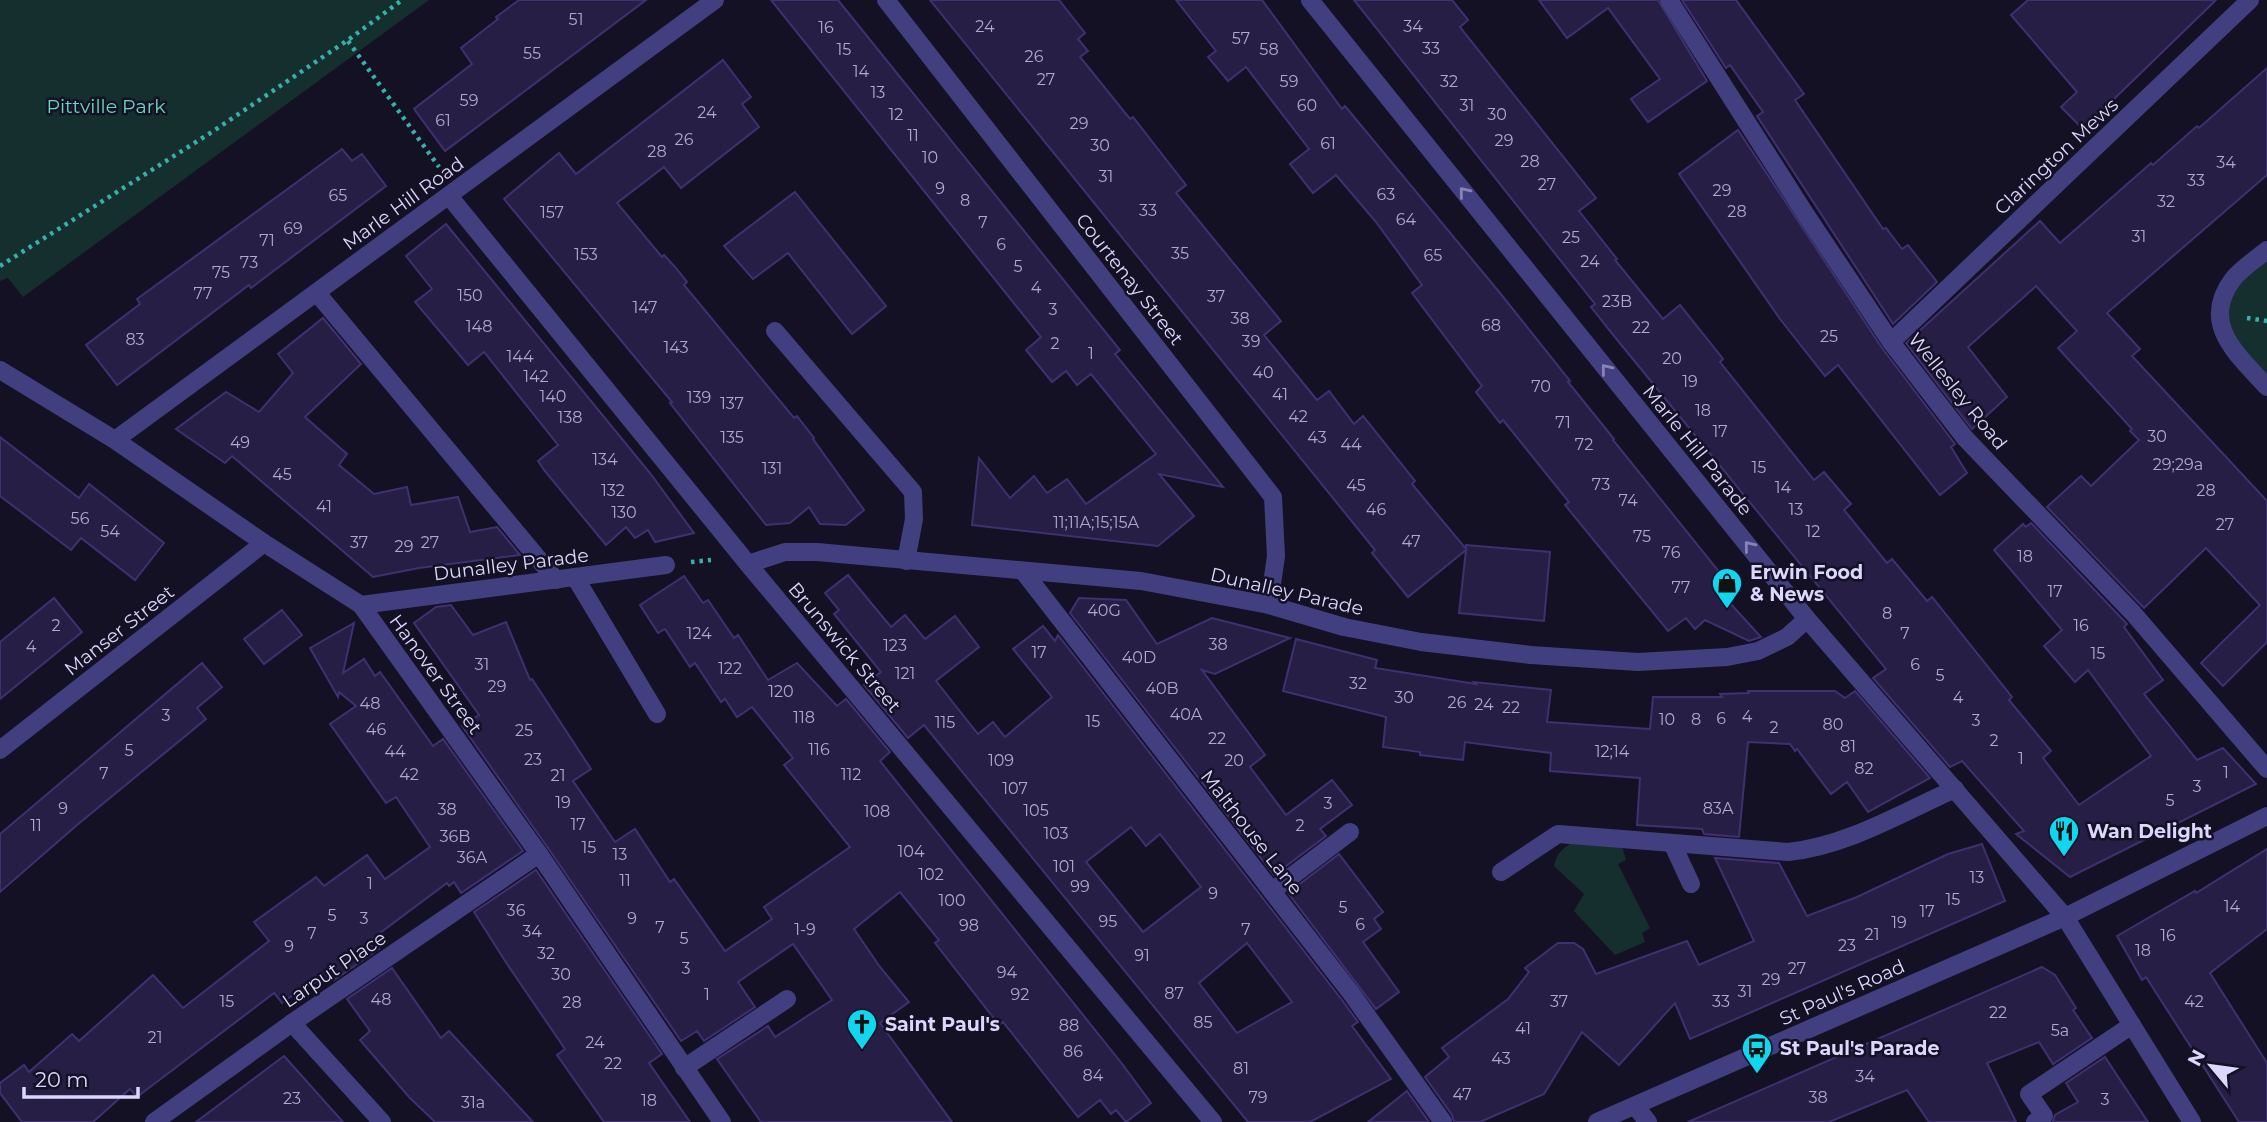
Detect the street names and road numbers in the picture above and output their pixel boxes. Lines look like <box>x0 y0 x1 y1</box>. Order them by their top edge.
street label: Clarington Mews <box>1990 93 2123 220</box>
street label: Marle Hill Road <box>338 152 468 255</box>
street label: Courtenay Street <box>1071 209 1188 350</box>
street label: Wellesley Road <box>1903 328 2012 454</box>
street label: Marle Hill Parade <box>1638 380 1757 520</box>
street label: Dunalley Parade <box>432 544 590 585</box>
street label: Dunalley Parade <box>1208 563 1366 620</box>
street label: Brunswick Street <box>783 578 906 717</box>
street label: Manser Street <box>60 580 179 680</box>
street label: Hanover Street <box>384 610 487 739</box>
street label: Malthouse Lane <box>1196 765 1307 899</box>
street label: Larput Place <box>278 926 391 1013</box>
street label: St Paul's Road <box>1776 955 1908 1030</box>

